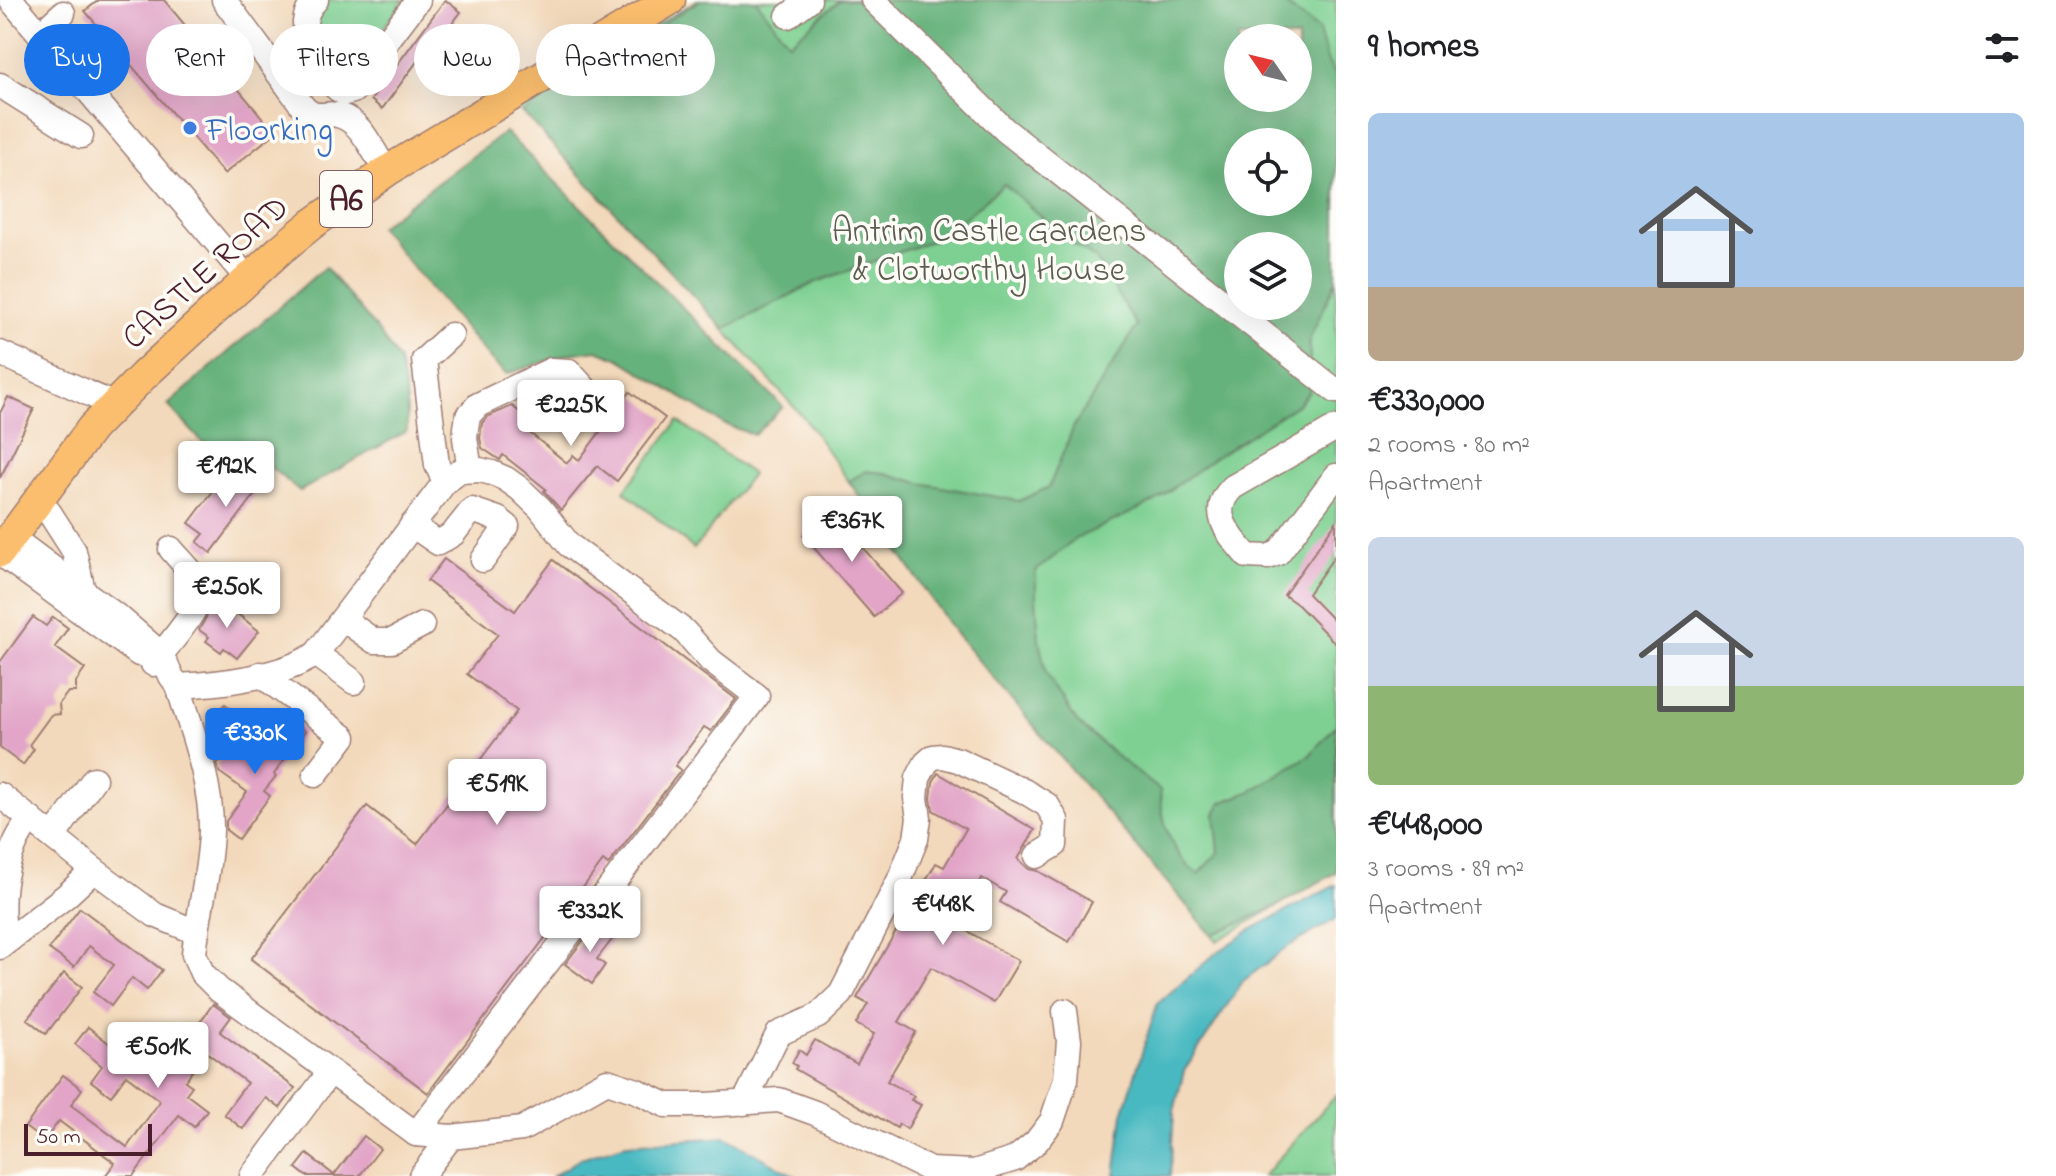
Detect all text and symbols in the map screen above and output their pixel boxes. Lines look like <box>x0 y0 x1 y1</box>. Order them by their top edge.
text: 9 homes <box>1368 23 1480 73</box>
chip: Buy <box>24 24 130 96</box>
chip: Rent <box>146 24 254 96</box>
chip: Filters <box>270 24 398 96</box>
chip: New <box>414 24 520 96</box>
chip: Apartment <box>536 24 715 96</box>
north arrow <box>1224 24 1312 112</box>
map controls <box>1224 24 1312 320</box>
icon: filters <box>1980 26 2024 70</box>
place label: Floorking <box>205 107 333 157</box>
marker: Floorking <box>181 119 199 137</box>
button: locate <box>1224 128 1312 216</box>
icon: home <box>1624 165 1768 309</box>
road number: A6 <box>320 171 372 227</box>
street label: CASTLE ROAD <box>112 185 301 363</box>
park label: Antrim Castle Gardens & Clotworthy House <box>832 208 1146 297</box>
button: layers <box>1224 232 1312 320</box>
text: €330,000 <box>1368 377 1484 427</box>
pin: €225K <box>515 380 627 448</box>
text: €225K <box>535 387 607 425</box>
text: 2 rooms · 80 m² <box>1368 427 1530 465</box>
pin: €192K <box>170 441 282 509</box>
text: €192K <box>196 448 256 486</box>
text: Apartment <box>1368 465 1482 503</box>
pin: €367K <box>796 496 908 564</box>
text: €367K <box>820 503 884 541</box>
pin: €250K <box>171 562 283 630</box>
text: €250K <box>192 569 262 607</box>
icon: home <box>1624 589 1768 733</box>
pin: €330K <box>199 708 311 776</box>
text: €330K <box>223 715 287 753</box>
pin: €519K <box>441 759 553 827</box>
text: €519K <box>466 766 528 804</box>
text: €448,000 <box>1368 801 1482 851</box>
text: 3 rooms · 89 m² <box>1368 851 1524 889</box>
pin: €448K <box>887 879 999 947</box>
pin: €332K <box>534 886 646 954</box>
text: €448K <box>912 886 974 924</box>
text: Apartment <box>1368 889 1482 927</box>
text: €332K <box>557 893 623 931</box>
pin: €501K <box>102 1022 214 1090</box>
text: €501K <box>125 1029 191 1067</box>
scale bar <box>24 1120 152 1156</box>
text: 50 m <box>36 1122 81 1154</box>

